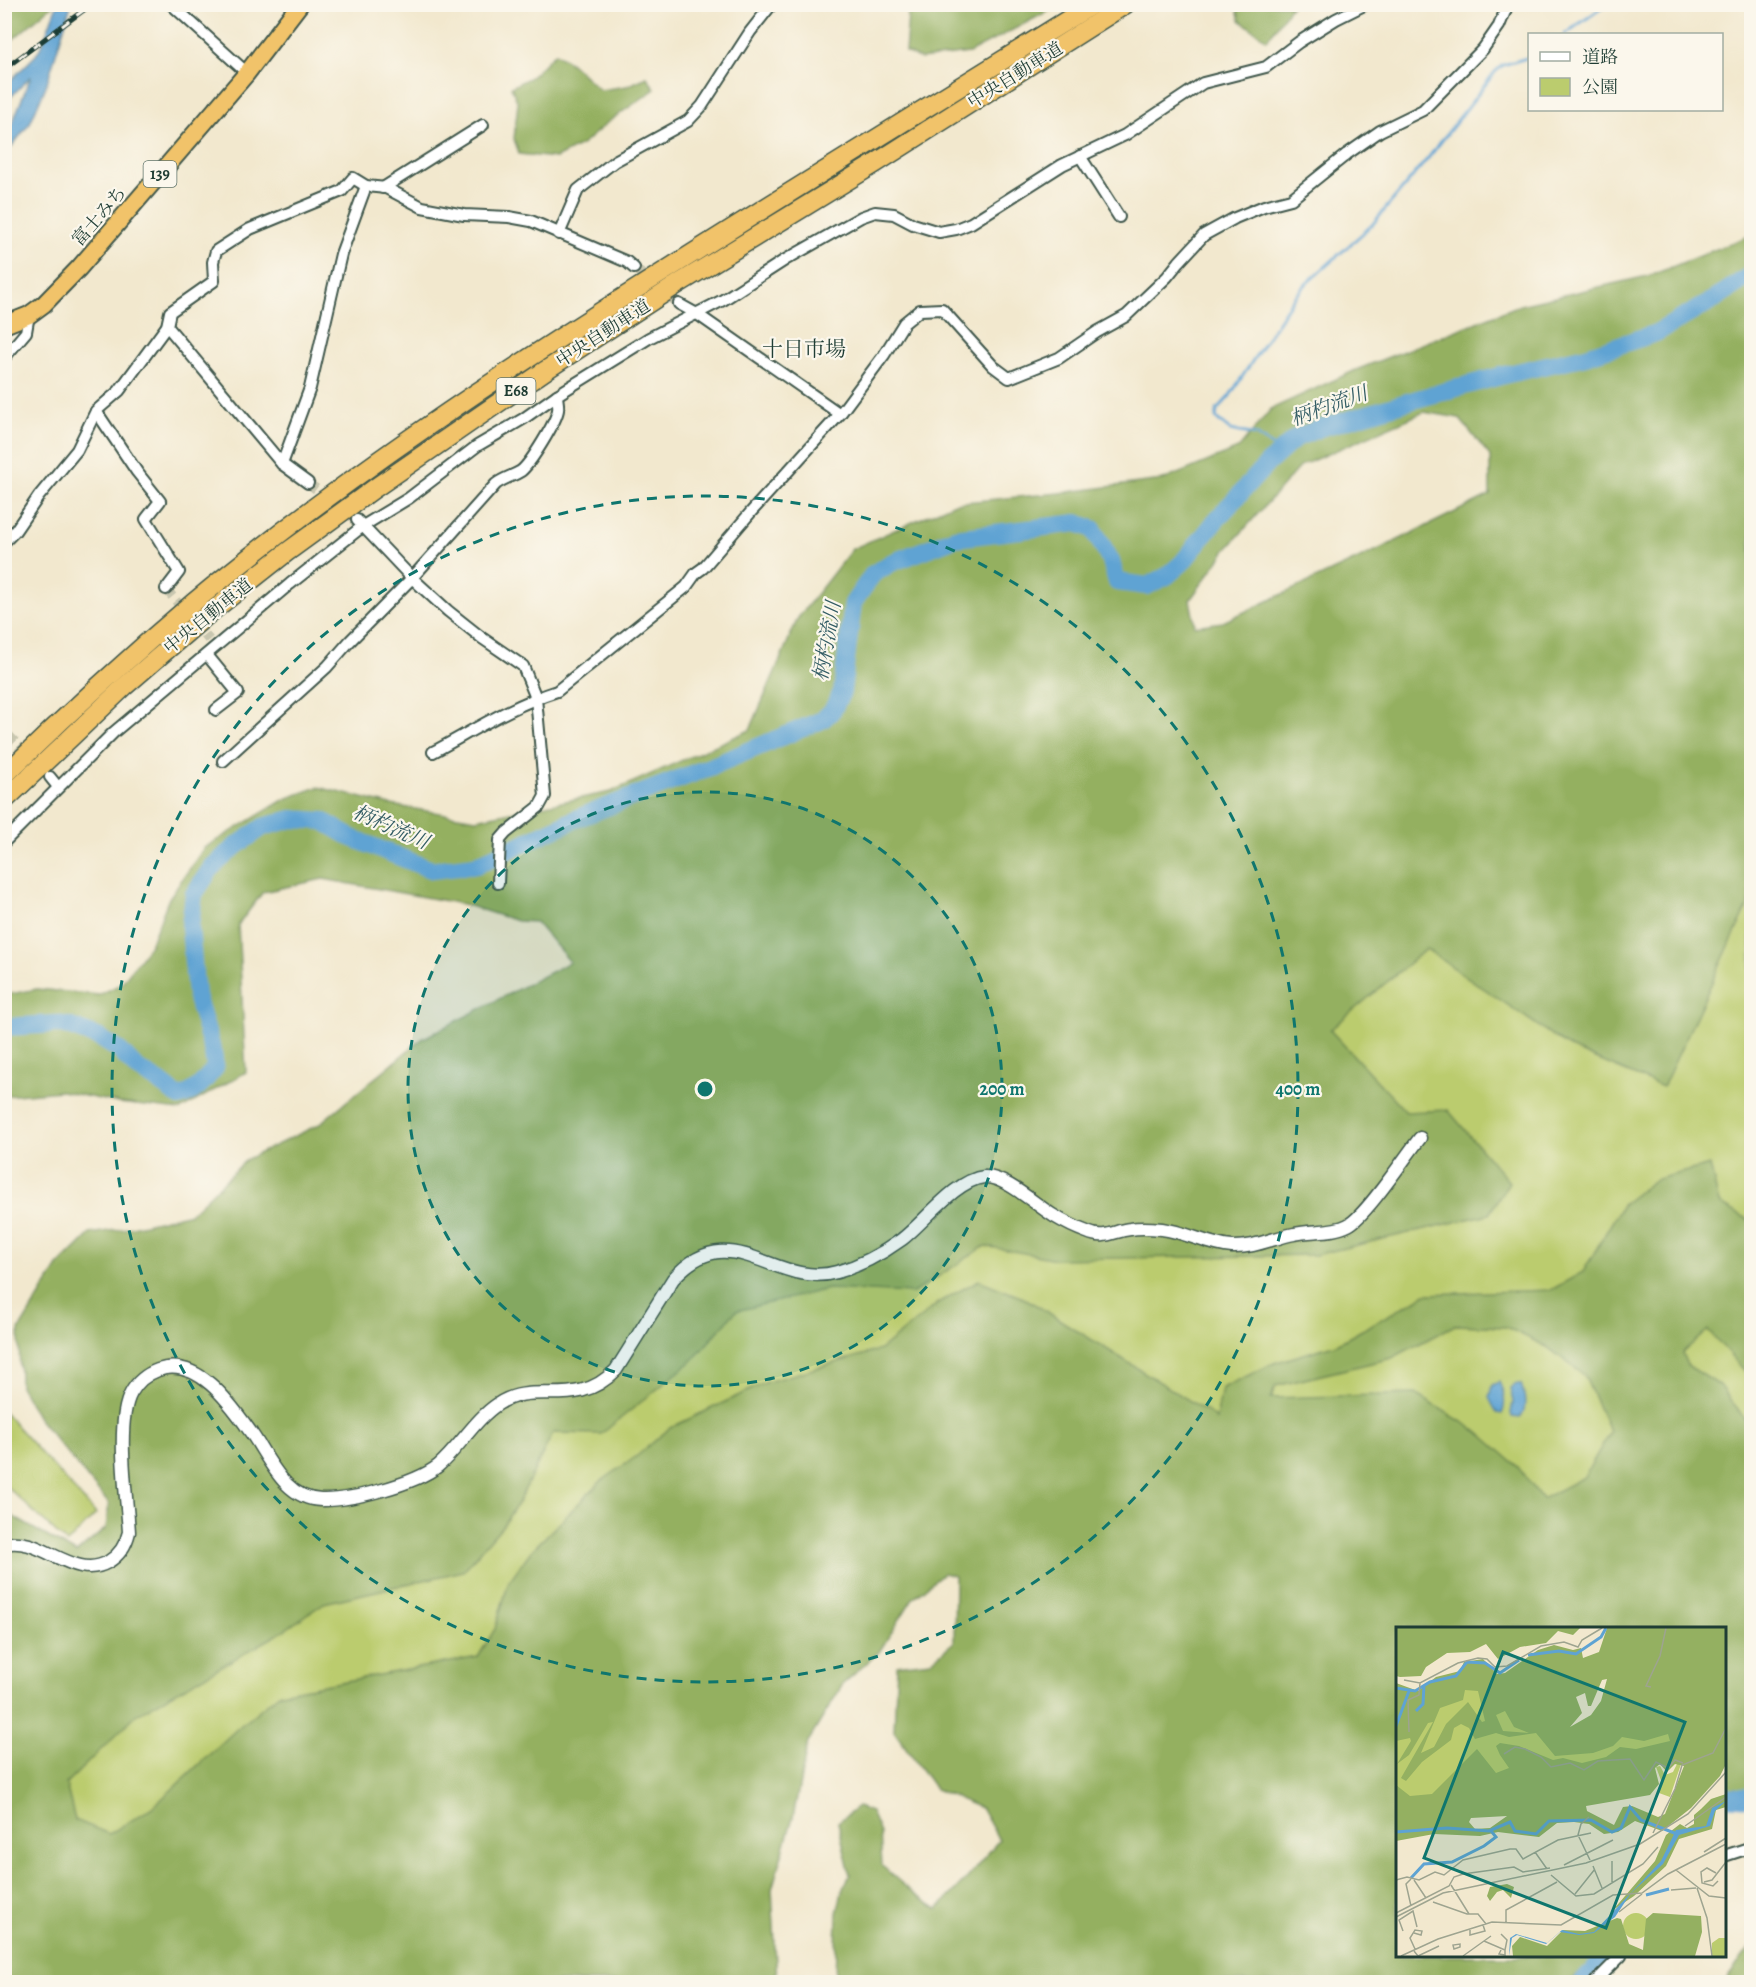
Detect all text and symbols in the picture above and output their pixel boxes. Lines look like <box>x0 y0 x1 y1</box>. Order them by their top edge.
legend <box>1528 33 1723 111</box>
street label: 中央自動車道 <box>963 36 1067 114</box>
text: 道路 <box>1582 45 1618 69</box>
text: 公園 <box>1582 75 1618 99</box>
road number: 139 <box>144 161 176 187</box>
street label: 富士みち <box>66 181 132 251</box>
street label: 中央自動車道 <box>551 294 655 372</box>
district label: 十日市場 <box>762 335 846 363</box>
road number: E68 <box>496 378 536 404</box>
water label: 柄杓流川 <box>1287 379 1373 432</box>
street label: 中央自動車道 <box>158 573 258 659</box>
water label: 柄杓流川 <box>807 597 848 683</box>
water label: 柄杓流川 <box>349 798 435 856</box>
text: 200 m <box>979 1077 1025 1101</box>
text: 400 m <box>1276 1077 1320 1101</box>
centre of rings <box>695 1079 715 1099</box>
inset map <box>1396 1627 1726 1957</box>

